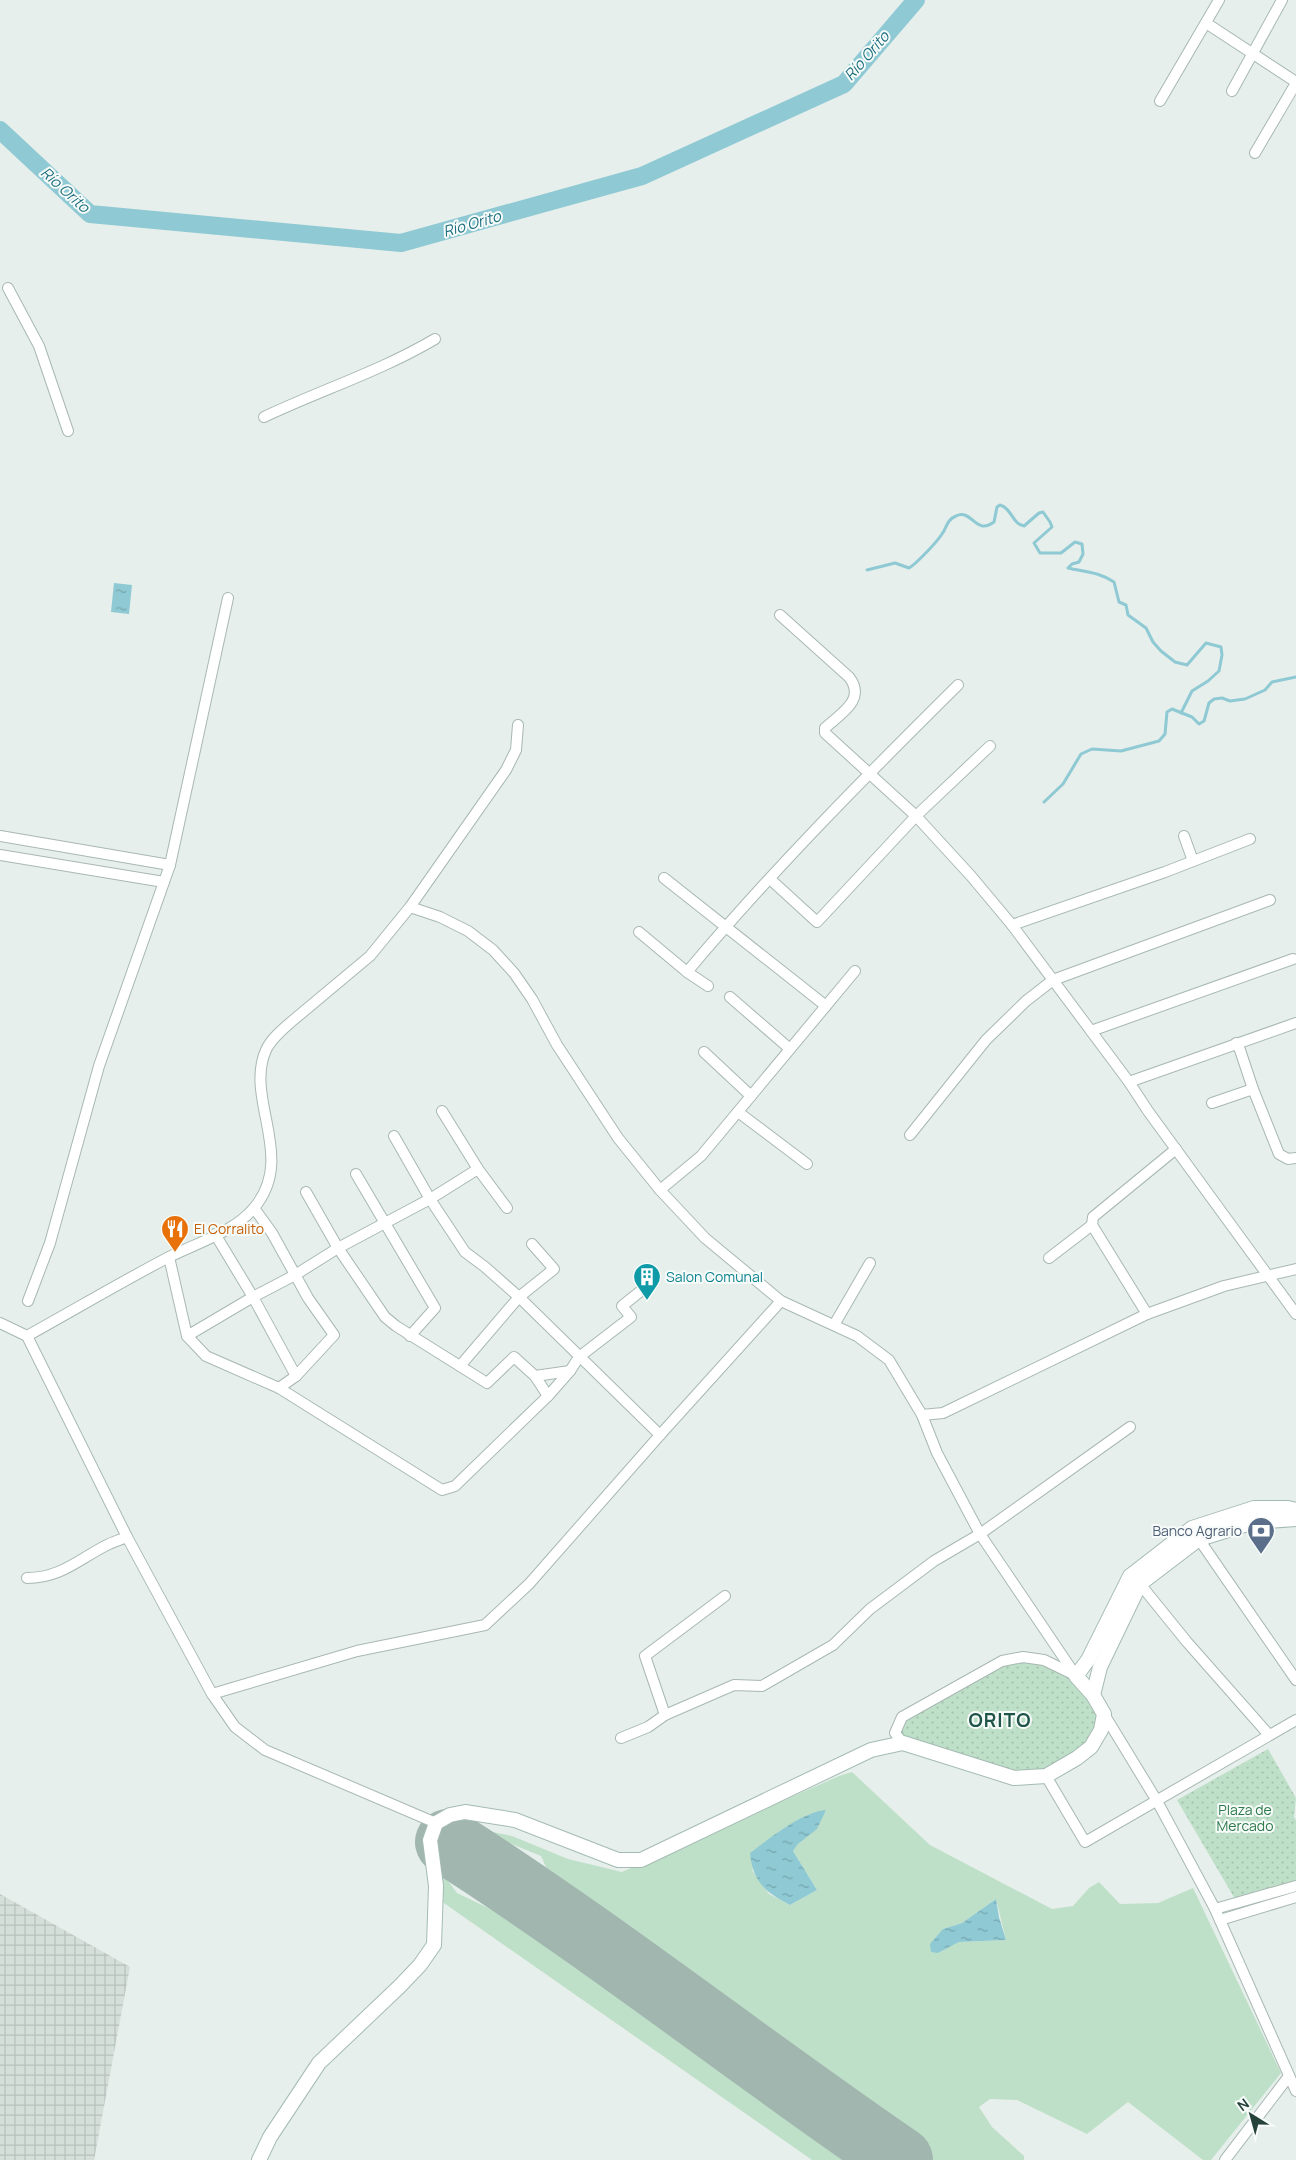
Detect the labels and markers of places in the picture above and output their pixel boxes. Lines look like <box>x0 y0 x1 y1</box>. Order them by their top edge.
restaurant icon: El Corralito <box>160 1214 190 1253</box>
place label: El Corralito <box>194 1219 264 1238</box>
building icon: Salon Comunal <box>632 1262 662 1301</box>
place label: Salon Comunal <box>666 1267 763 1286</box>
bank icon: Banco Agrario <box>1246 1516 1276 1555</box>
place label: Banco Agrario <box>1152 1521 1242 1540</box>

